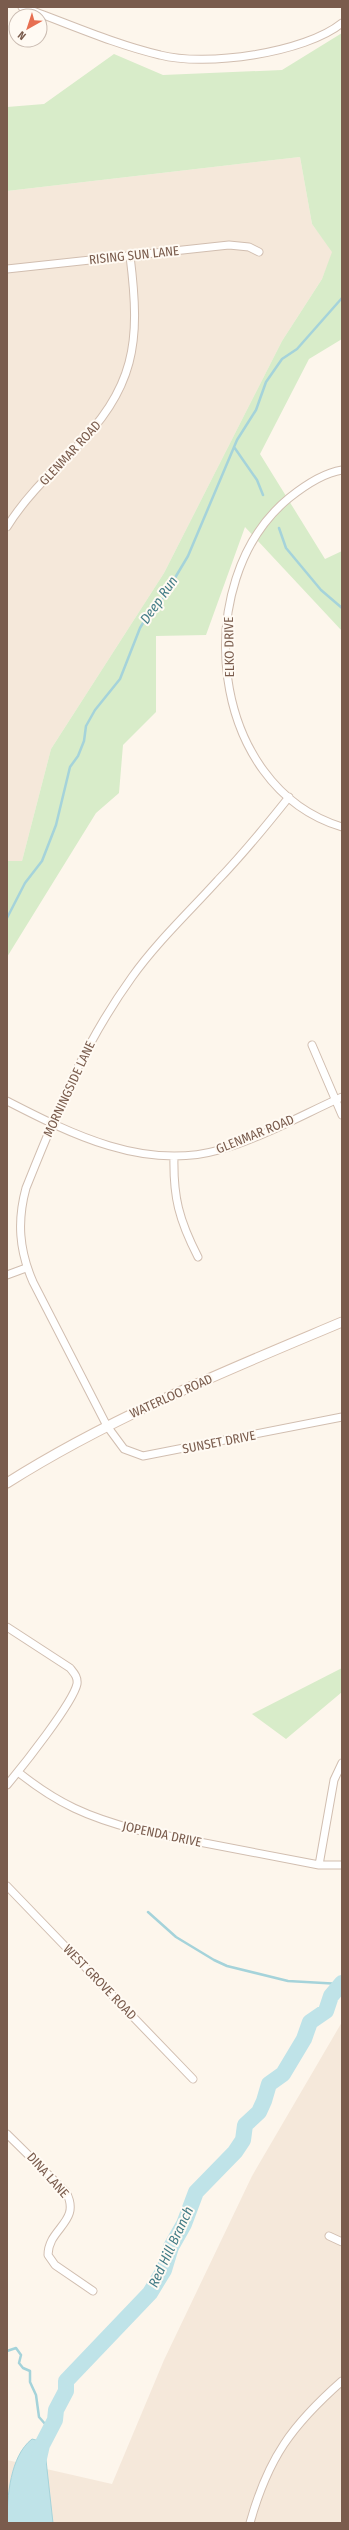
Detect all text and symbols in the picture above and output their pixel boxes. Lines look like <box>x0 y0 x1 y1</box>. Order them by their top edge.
north arrow <box>8 8 48 48</box>
text: N <box>15 28 29 43</box>
street label: RISING SUN LANE <box>88 243 180 267</box>
street label: GLENMAR ROAD <box>36 418 104 488</box>
water label: Deep Run <box>137 573 181 627</box>
street label: ELKO DRIVE <box>221 617 237 677</box>
street label: MORNINGSIDE LANE <box>40 1039 98 1139</box>
street label: GLENMAR ROAD <box>214 1112 296 1156</box>
street label: WATERLOO ROAD <box>127 1371 215 1421</box>
street label: SUNSET DRIVE <box>181 1428 257 1456</box>
street label: JOPENDA DRIVE <box>121 1818 203 1850</box>
street label: WEST GROVE ROAD <box>60 1941 140 2023</box>
street label: DINA LANE <box>24 2149 72 2201</box>
water label: Red Hill Branch <box>145 2204 197 2290</box>

